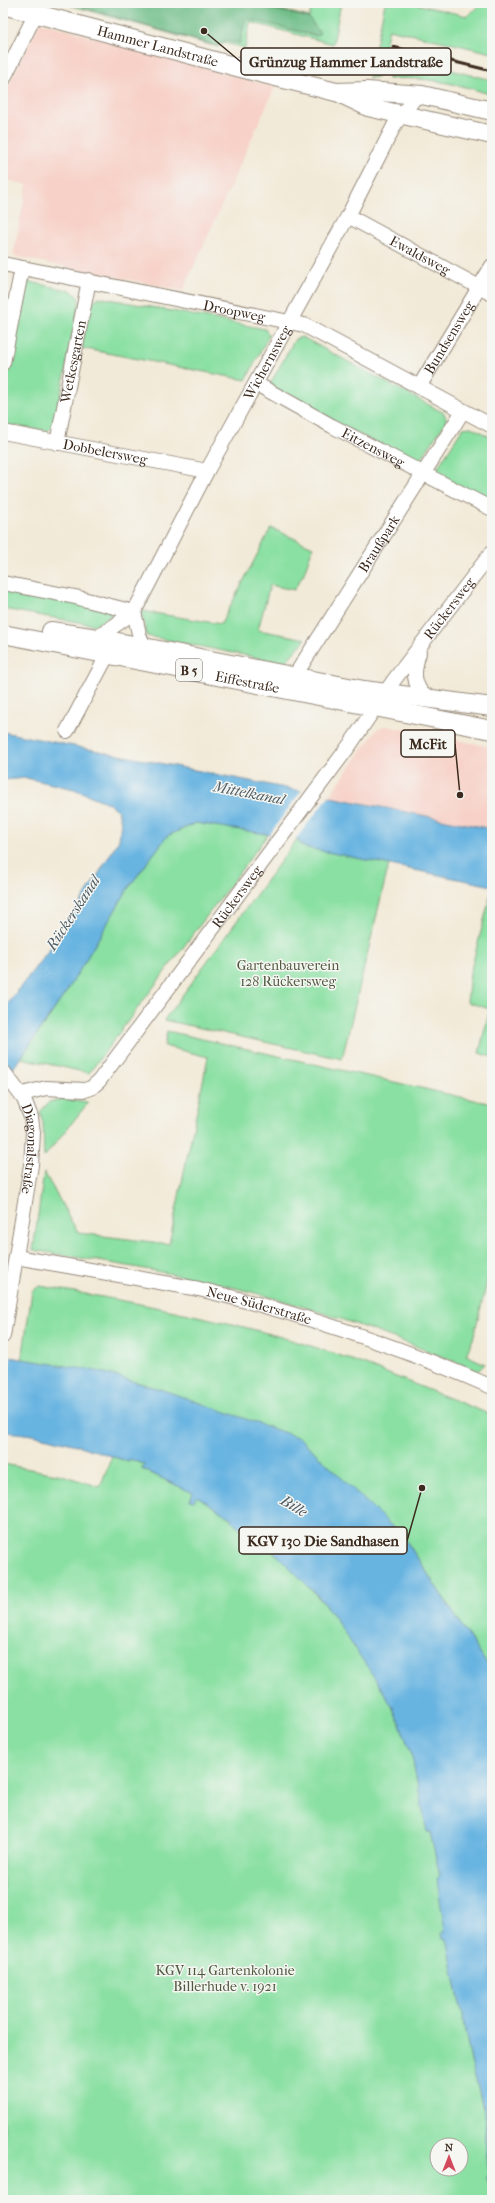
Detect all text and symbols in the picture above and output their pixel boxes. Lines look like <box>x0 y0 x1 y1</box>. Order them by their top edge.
street label: Hammer Landstraße <box>95 22 220 71</box>
callout: Grünzug Hammer Landstraße <box>241 48 451 75</box>
text: Grünzug Hammer Landstraße <box>249 53 444 71</box>
street label: Ewaldsweg <box>387 232 453 279</box>
street label: Droopweg <box>202 297 267 326</box>
street label: Bundsensweg <box>421 297 478 377</box>
street label: Wetkesgarten <box>57 319 90 405</box>
street label: Wichernsweg <box>240 322 295 404</box>
street label: Eitzensweg <box>339 425 408 471</box>
street label: Dobbelersweg <box>61 436 149 469</box>
street label: Braußpark <box>355 512 404 576</box>
street label: Rückersweg <box>420 574 479 643</box>
road number: B 5 <box>176 659 202 681</box>
street label: Eiffestraße <box>214 668 281 697</box>
callout: McFit <box>401 730 455 757</box>
text: McFit <box>408 735 448 753</box>
water label: Mittelkanal <box>211 777 288 809</box>
street label: Rückersweg <box>208 862 266 931</box>
water label: Rückerskanal <box>42 870 105 955</box>
park label: Gartenbauverein 128 Rückersweg <box>237 957 339 990</box>
street label: Diagonalstraße <box>17 1101 41 1195</box>
street label: Neue Süderstraße <box>205 1283 313 1328</box>
water label: Bille <box>277 1491 311 1521</box>
callout: KGV 130 Die Sandhasen <box>239 1527 407 1554</box>
text: KGV 130 Die Sandhasen <box>247 1532 399 1550</box>
park label: KGV 114 Gartenkolonie Billerhude v. 1921 <box>155 1962 295 1995</box>
north arrow <box>429 2137 469 2177</box>
text: N <box>445 2141 454 2154</box>

